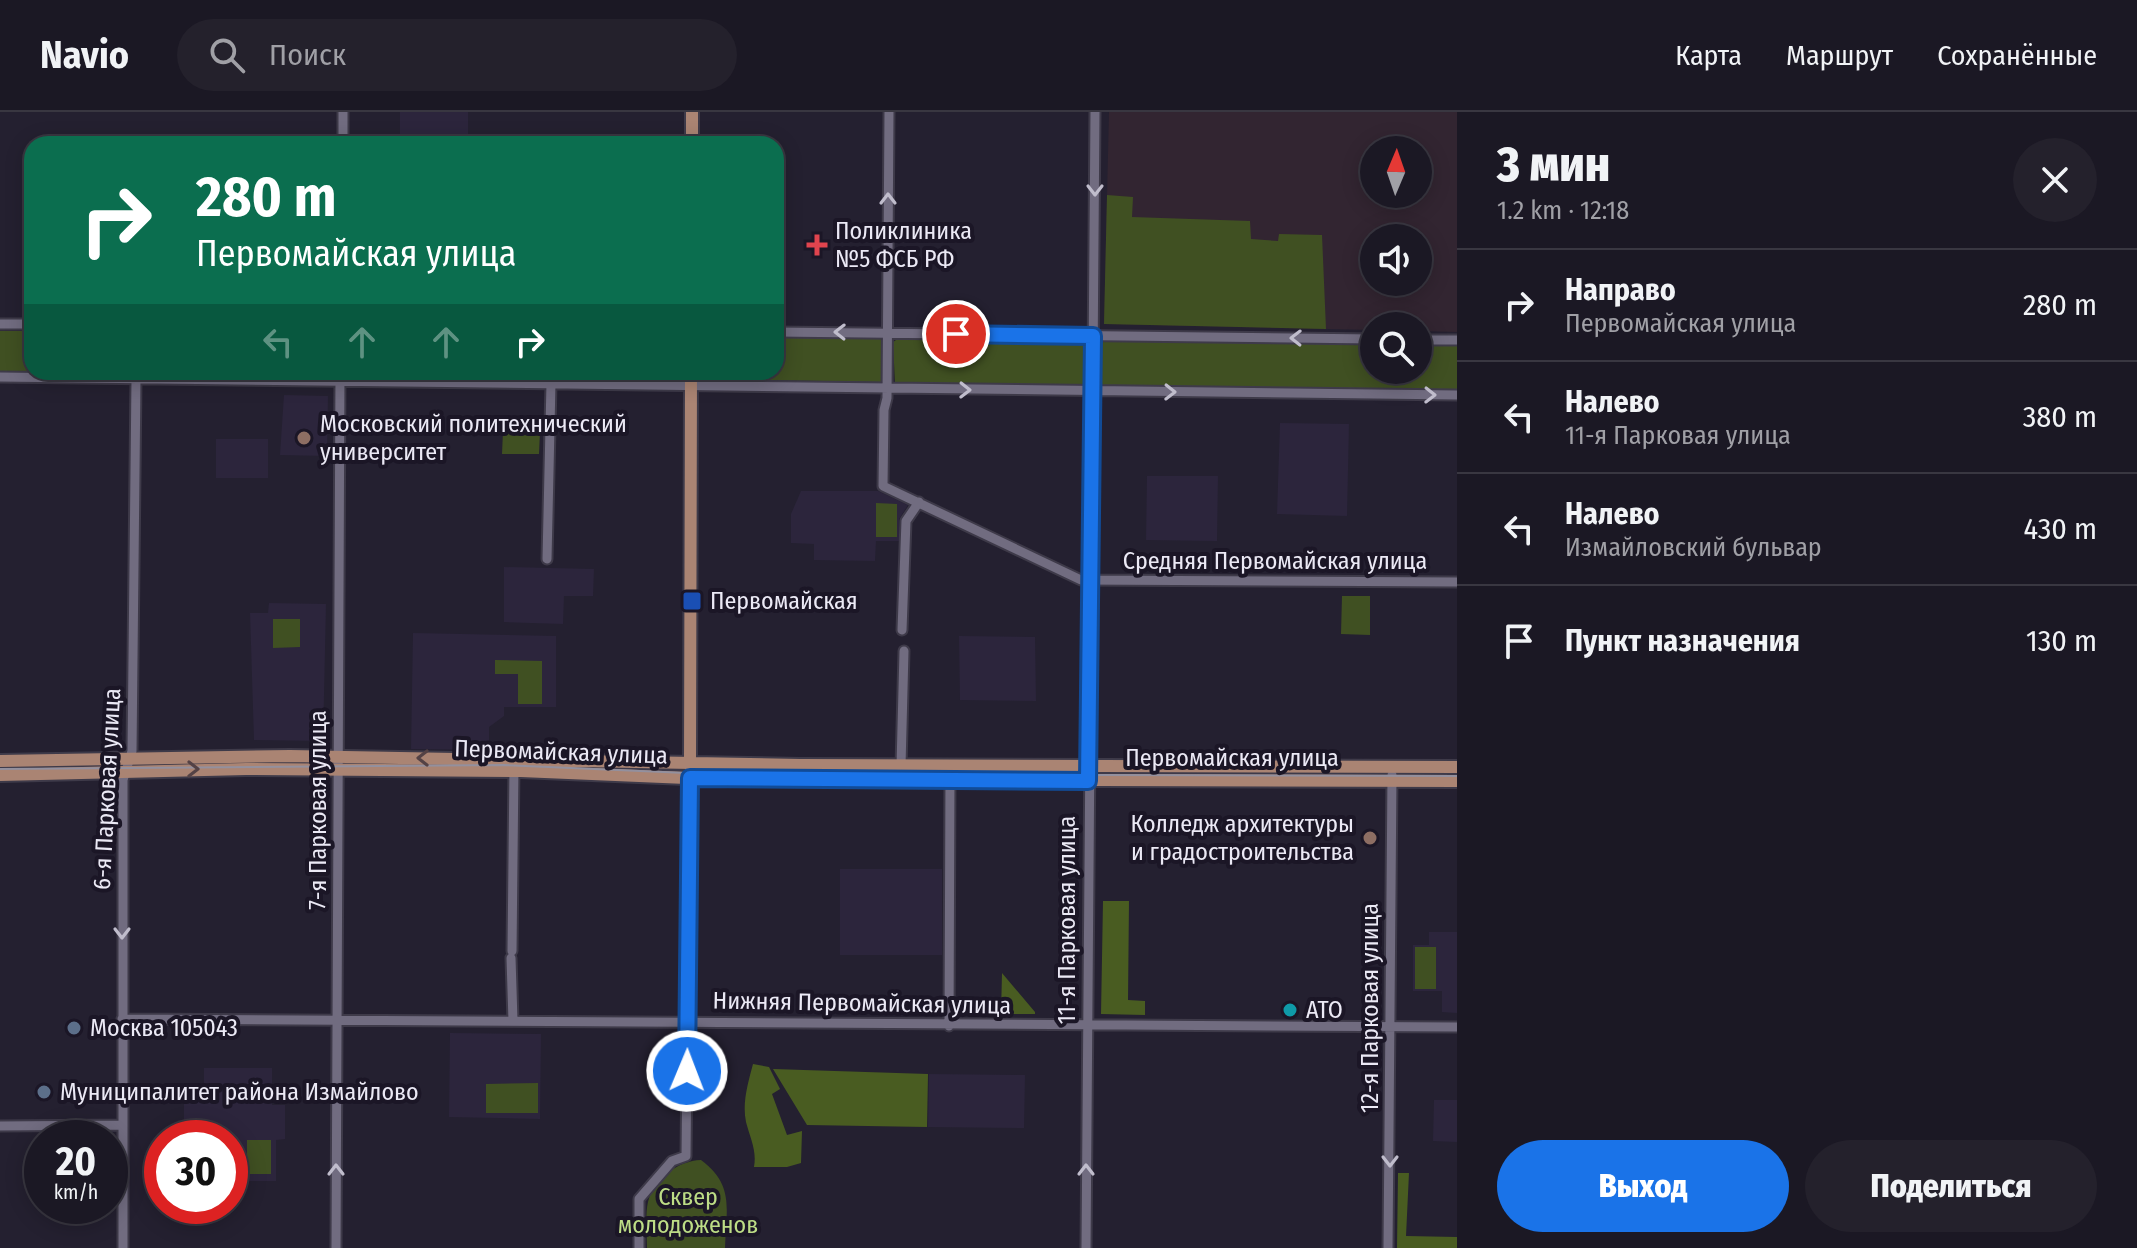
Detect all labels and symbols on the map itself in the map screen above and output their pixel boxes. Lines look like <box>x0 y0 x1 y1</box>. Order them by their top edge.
north arrow <box>1360 136 1432 208</box>
one-way arrow <box>1086 184 1104 197</box>
one-way arrow <box>879 192 897 205</box>
place label: Поликлиника №5 ФСБ РФ <box>835 217 972 273</box>
marker: Поликлиника №5 ФСБ РФ <box>806 234 828 256</box>
pin <box>922 300 990 368</box>
one-way arrow <box>833 324 846 341</box>
one-way arrow <box>1289 330 1302 347</box>
one-way arrow <box>959 381 972 398</box>
one-way arrow <box>1164 383 1177 401</box>
one-way arrow <box>1424 386 1437 404</box>
place label: Московский политехнический университет <box>320 410 627 466</box>
marker: Московский политехнический университет <box>295 429 313 447</box>
street label: Средняя Первомайская улица <box>1123 547 1427 575</box>
place label: Первомайская <box>710 587 858 615</box>
marker: Первомайская <box>681 590 703 612</box>
street label: 6-я Парковая улица <box>88 687 126 891</box>
street label: 7-я Парковая улица <box>304 710 332 910</box>
street label: Первомайская улица <box>454 734 668 770</box>
street label: Первомайская улица <box>1125 744 1339 772</box>
one-way arrow <box>416 749 429 767</box>
one-way arrow <box>187 760 200 778</box>
place label: Колледж архитектуры и градостроительства <box>1131 810 1354 866</box>
street label: 11-я Парковая улица <box>1053 816 1081 1024</box>
marker: Колледж архитектуры и градостроительства <box>1361 829 1379 847</box>
street label: 12-я Парковая улица <box>1356 903 1384 1113</box>
one-way arrow <box>113 927 131 940</box>
street label: Нижняя Первомайская улица <box>712 986 1012 1020</box>
place label: АТО <box>1306 996 1343 1024</box>
marker: АТО <box>1281 1001 1299 1019</box>
place label: Москва 105043 <box>90 1014 238 1042</box>
marker: Москва 105043 <box>65 1019 83 1037</box>
position arrow <box>645 1029 729 1113</box>
place label: Муниципалитет района Измайлово <box>60 1078 419 1106</box>
marker: Муниципалитет района Измайлово <box>35 1083 53 1101</box>
speed limit sign: 30 <box>144 1120 248 1224</box>
one-way arrow <box>1381 1155 1399 1168</box>
one-way arrow <box>327 1163 345 1176</box>
one-way arrow <box>1077 1163 1095 1176</box>
park label: Сквер молодоженов <box>618 1183 758 1239</box>

